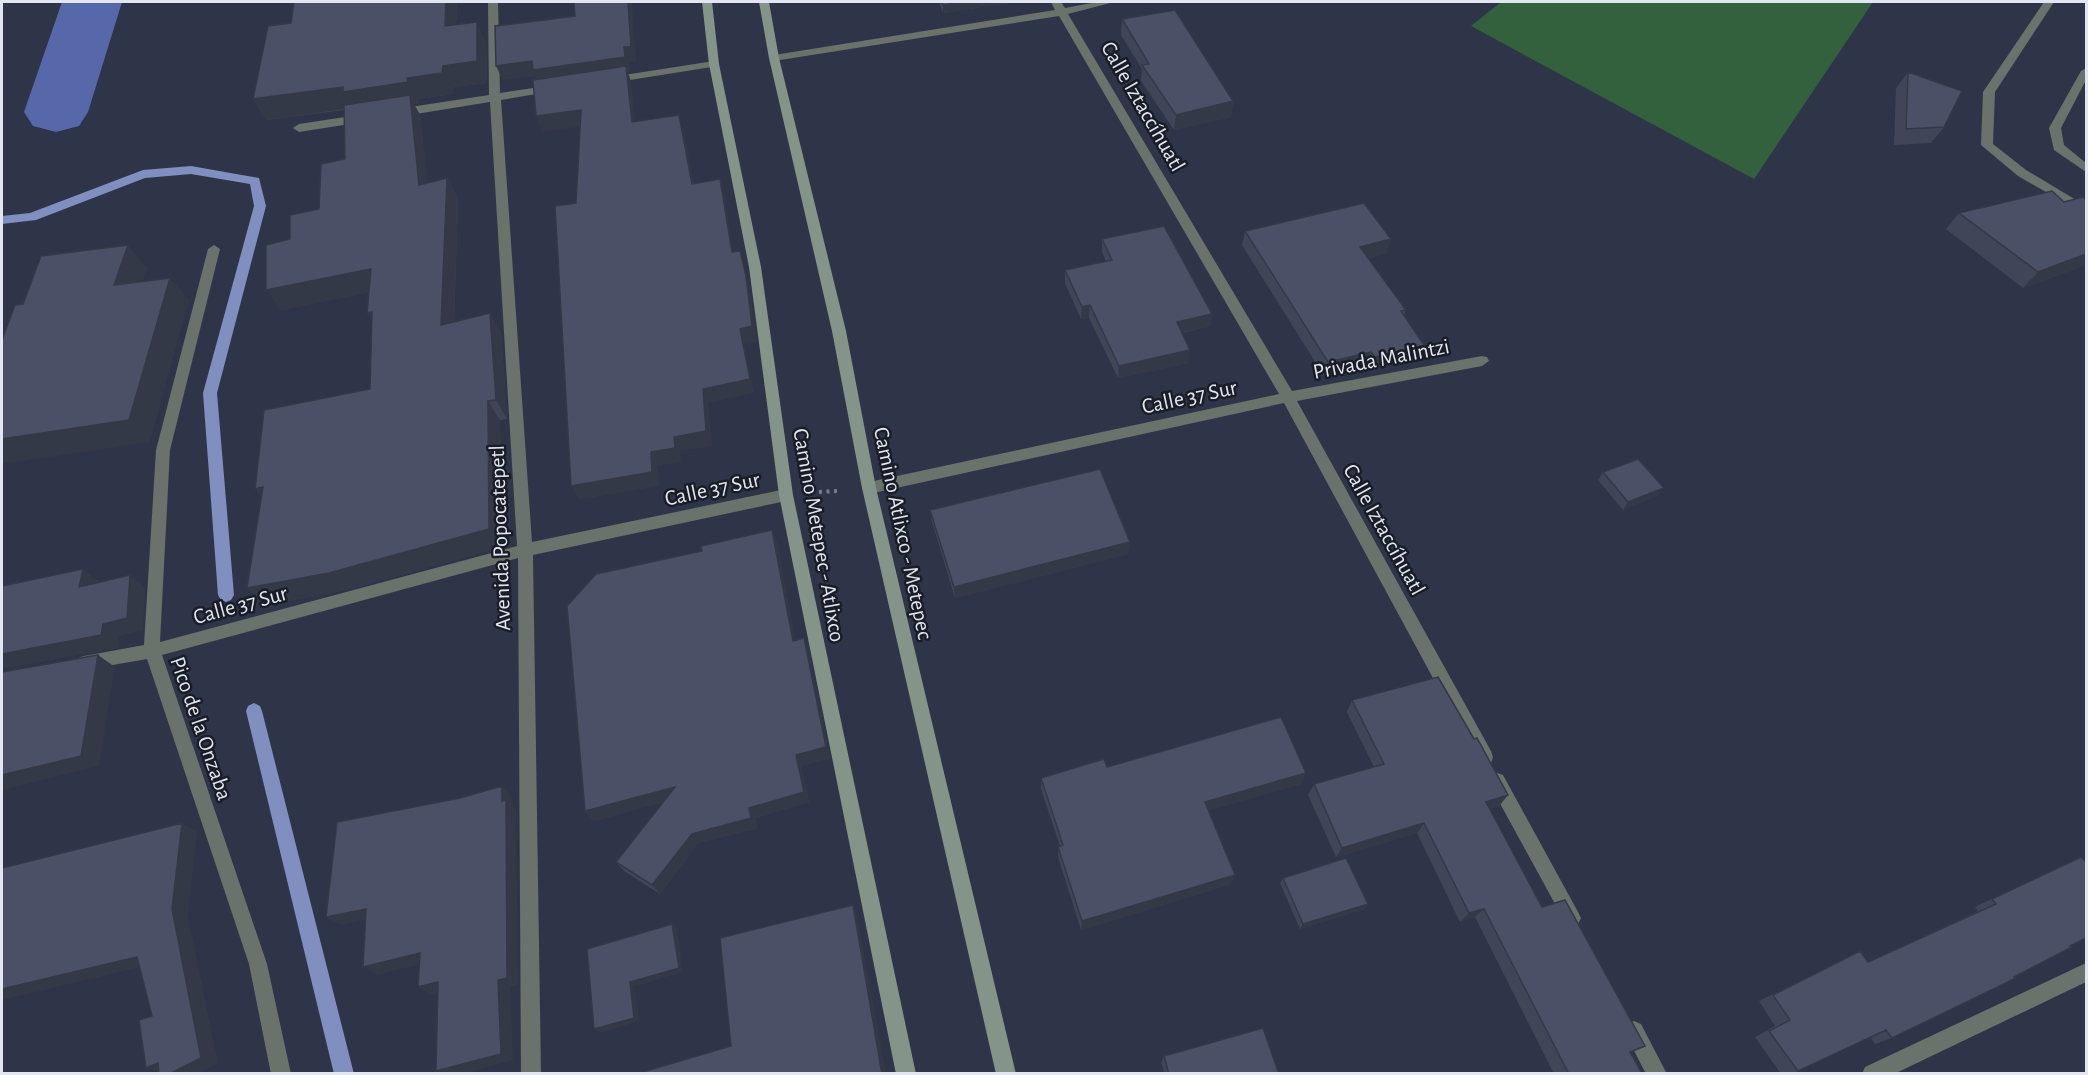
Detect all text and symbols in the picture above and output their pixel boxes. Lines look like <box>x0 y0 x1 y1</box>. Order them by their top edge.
street label: Calle Iztaccíhuatl <box>1097 38 1189 175</box>
street label: Privada Malintzi <box>1311 335 1451 383</box>
street label: Calle 37 Sur <box>1140 376 1239 418</box>
street label: Camino Atlixco - Metepec <box>870 425 936 642</box>
street label: Camino Metepec - Atlixco <box>789 427 849 644</box>
street label: Avenida Popocatepetl <box>486 445 514 631</box>
street label: Calle Iztaccíhuatl <box>1339 460 1429 599</box>
street label: Calle 37 Sur <box>663 468 762 510</box>
street label: Calle 37 Sur <box>191 582 290 628</box>
street label: Pico de la Onzaba <box>166 654 236 803</box>

